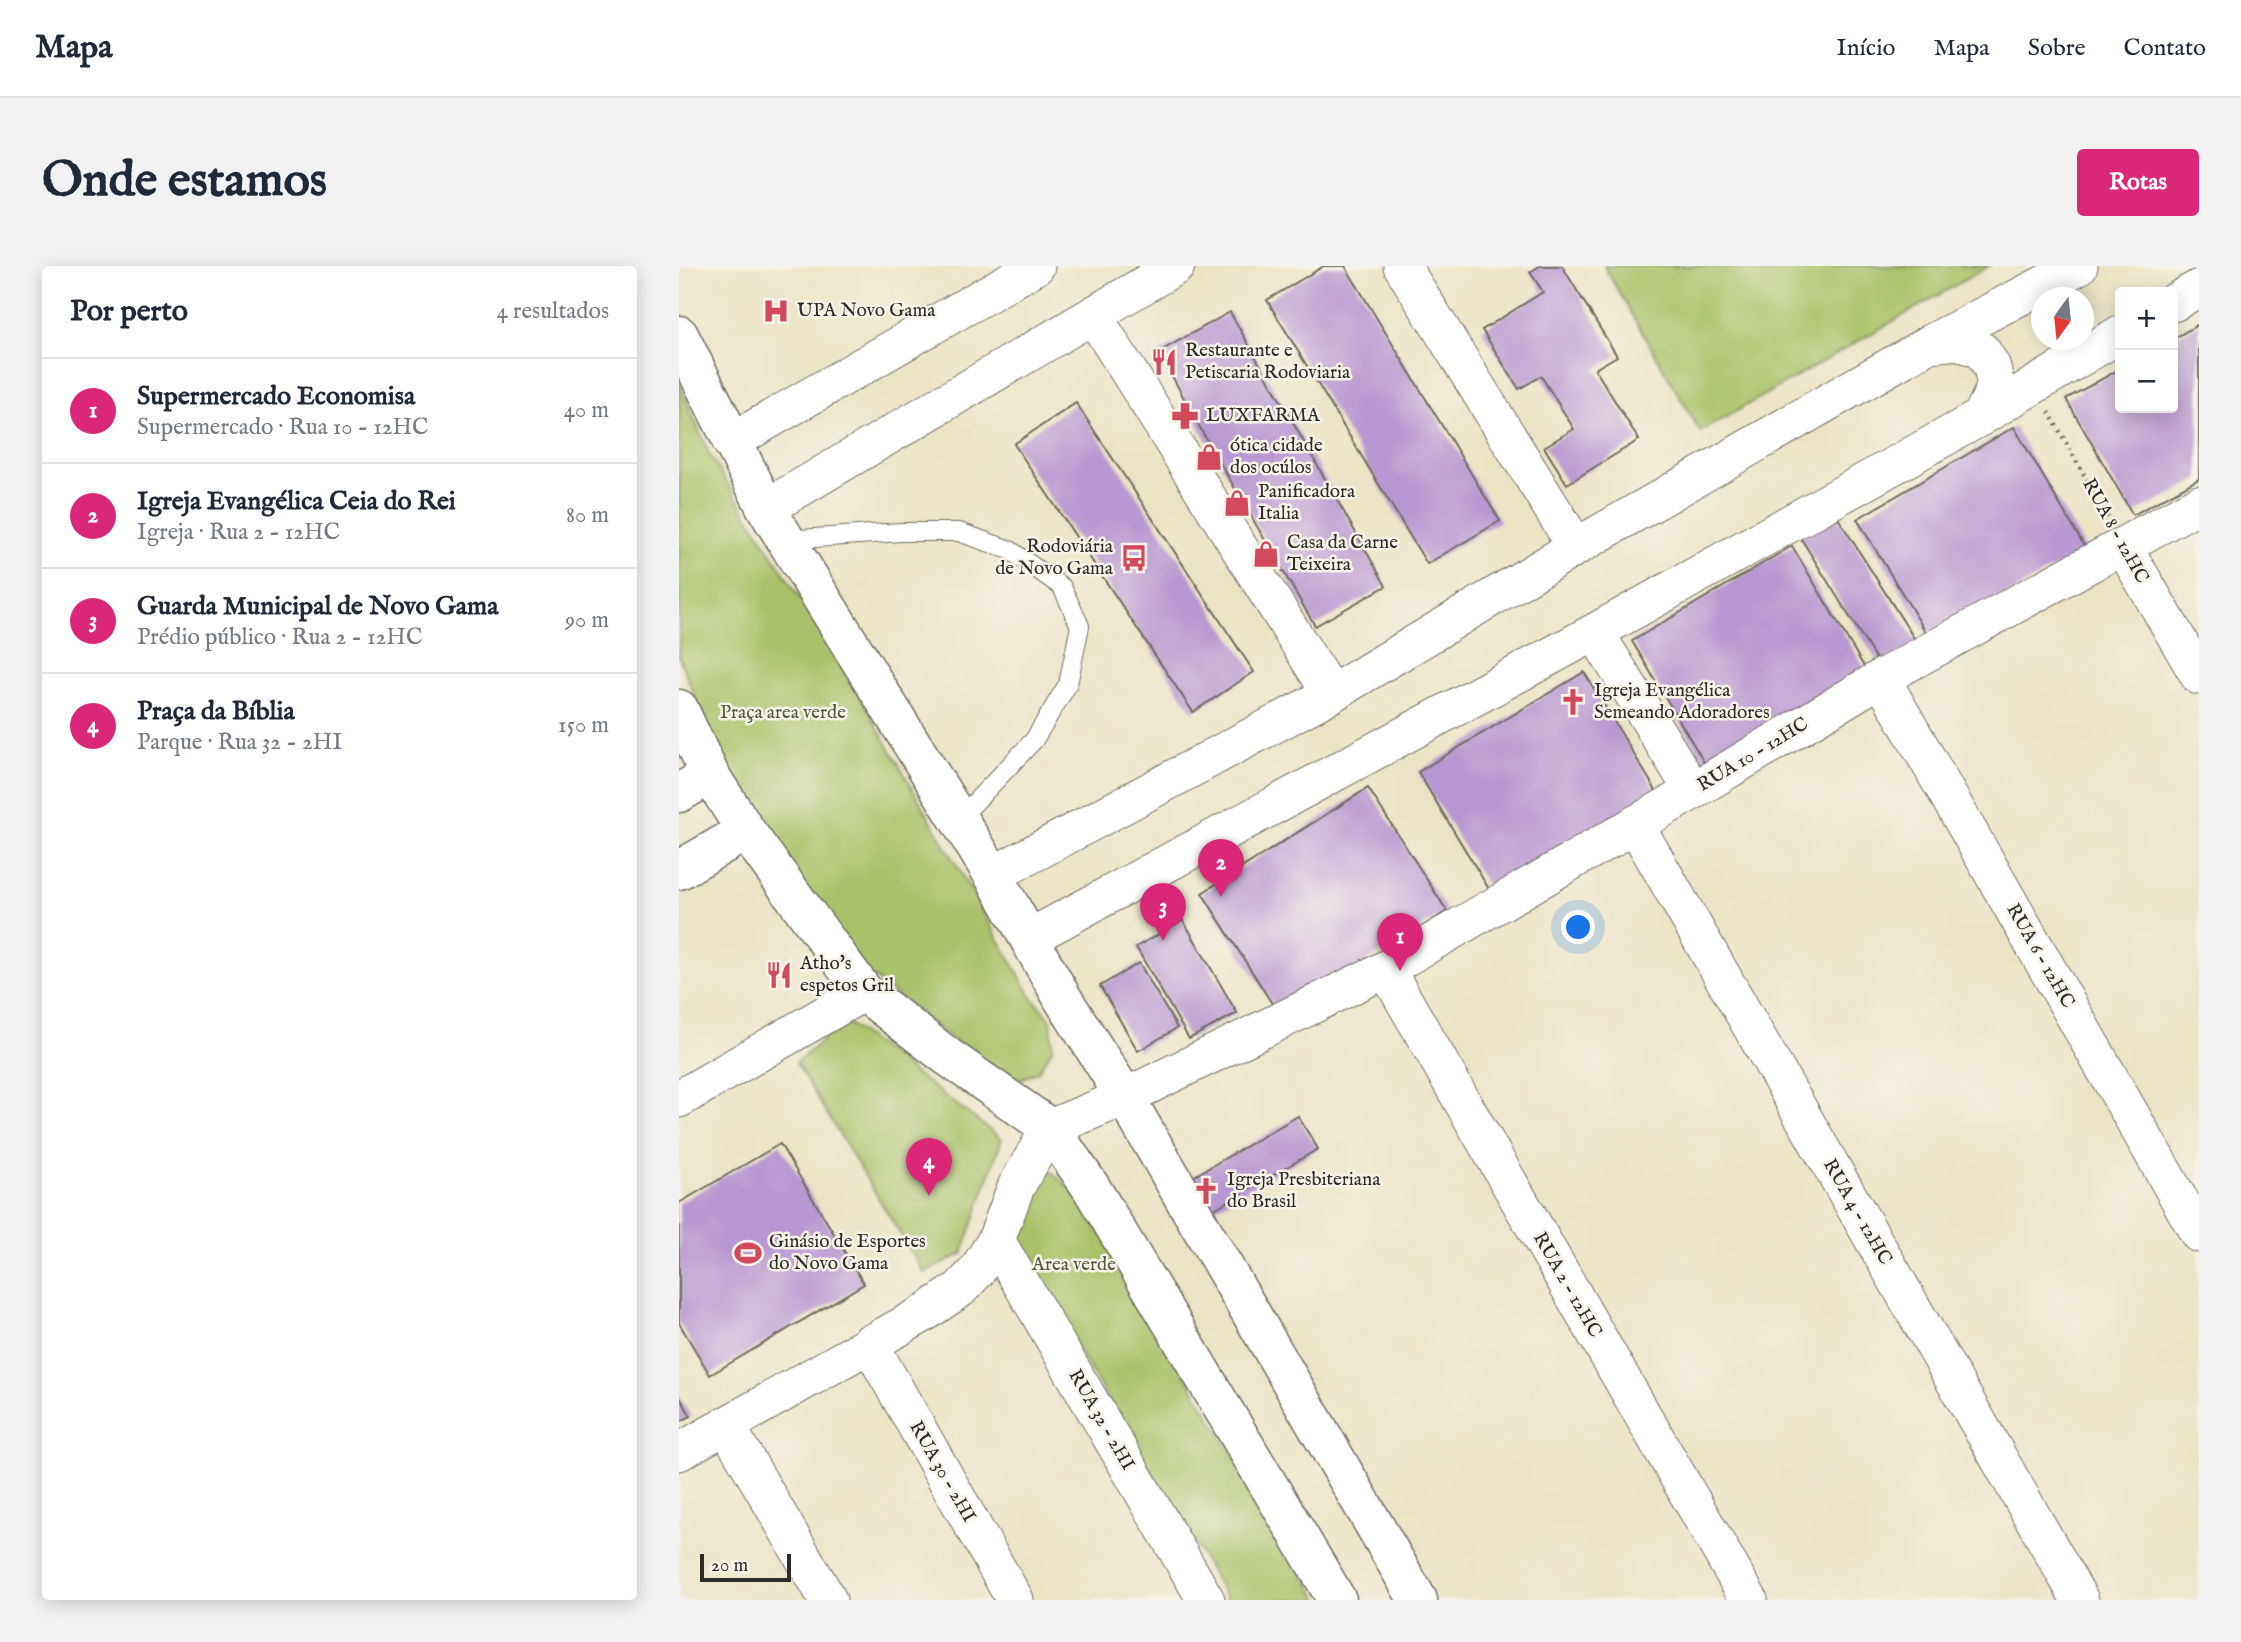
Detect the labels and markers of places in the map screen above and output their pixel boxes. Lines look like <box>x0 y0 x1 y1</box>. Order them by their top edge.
hospital icon: UPA Novo Gama <box>761 296 791 326</box>
place label: UPA Novo Gama <box>797 299 936 323</box>
place label: Restaurante e Petiscaria Rodoviaria <box>1185 339 1351 385</box>
restaurant icon: Restaurante e Petiscaria Rodoviaria <box>1149 347 1179 377</box>
pharmacy icon: LUXFARMA <box>1170 401 1200 431</box>
place label: LUXFARMA <box>1206 404 1321 428</box>
place label: ótica cidade dos ocúlos <box>1230 434 1323 480</box>
shop icon: ótica cidade dos ocúlos <box>1194 442 1224 472</box>
place label: Panificadora Italia <box>1258 480 1356 526</box>
shop icon: Panificadora Italia <box>1222 488 1252 518</box>
place label: Casa da Carne Teixeira <box>1287 531 1398 577</box>
place label: Rodoviária de Novo Gama <box>995 535 1114 581</box>
shop icon: Casa da Carne Teixeira <box>1251 539 1281 569</box>
bus stop icon: Rodoviária de Novo Gama <box>1119 543 1149 573</box>
place label: Igreja Evangélica Semeando Adoradores <box>1594 679 1770 725</box>
church icon: Igreja Evangélica Semeando Adoradores <box>1558 687 1588 717</box>
pin: 2 <box>1198 839 1244 897</box>
pin: 3 <box>1140 883 1186 941</box>
pin: 1 <box>1377 913 1423 971</box>
place label: Atho's espetos Gril <box>799 952 895 998</box>
restaurant icon: Atho's espetos Gril <box>764 960 794 990</box>
pin: 4 <box>906 1138 952 1196</box>
place label: Igreja Presbiteriana do Brasil <box>1227 1168 1381 1214</box>
church icon: Igreja Presbiteriana do Brasil <box>1191 1176 1221 1206</box>
place label: Ginásio de Esportes do Novo Gama <box>769 1230 926 1276</box>
sports icon: Ginásio de Esportes do Novo Gama <box>733 1238 763 1268</box>

